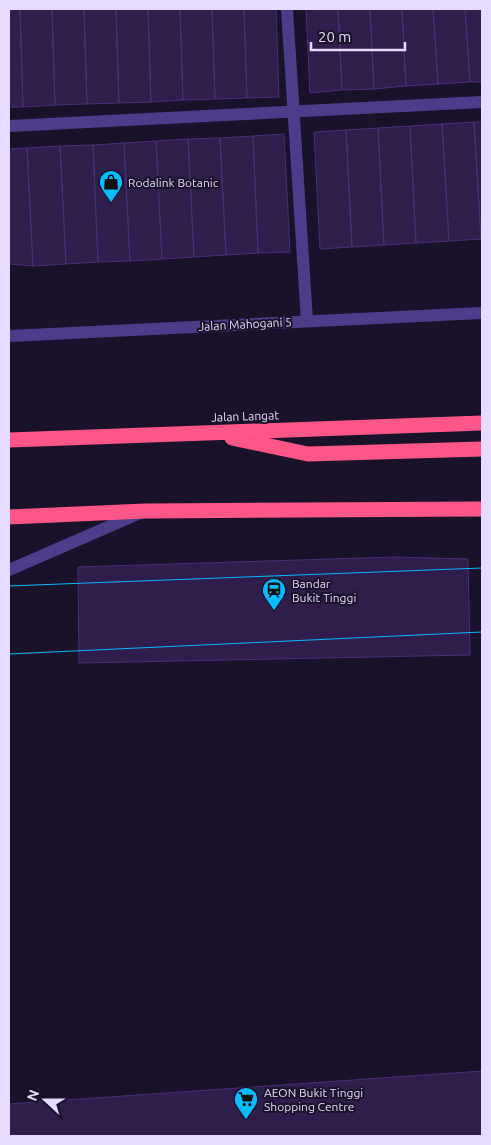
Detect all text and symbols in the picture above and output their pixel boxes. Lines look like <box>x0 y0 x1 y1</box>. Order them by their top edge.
scale bar <box>311 20 405 52</box>
text: 20 m <box>318 28 351 45</box>
shop icon: Rodalink Botanic <box>98 169 124 203</box>
place label: Rodalink Botanic <box>128 176 219 189</box>
street label: Jalan Mahogani 5 <box>198 315 292 333</box>
street label: Jalan Langat <box>211 408 279 424</box>
station icon: Bandar Bukit Tinggi <box>261 577 287 611</box>
place label: Bandar Bukit Tinggi <box>292 577 356 604</box>
north arrow <box>20 1075 70 1125</box>
supermarket icon: AEON Bukit Tinggi Shopping Centre <box>233 1086 259 1120</box>
place label: AEON Bukit Tinggi Shopping Centre <box>264 1086 363 1113</box>
text: N <box>24 1088 42 1103</box>

